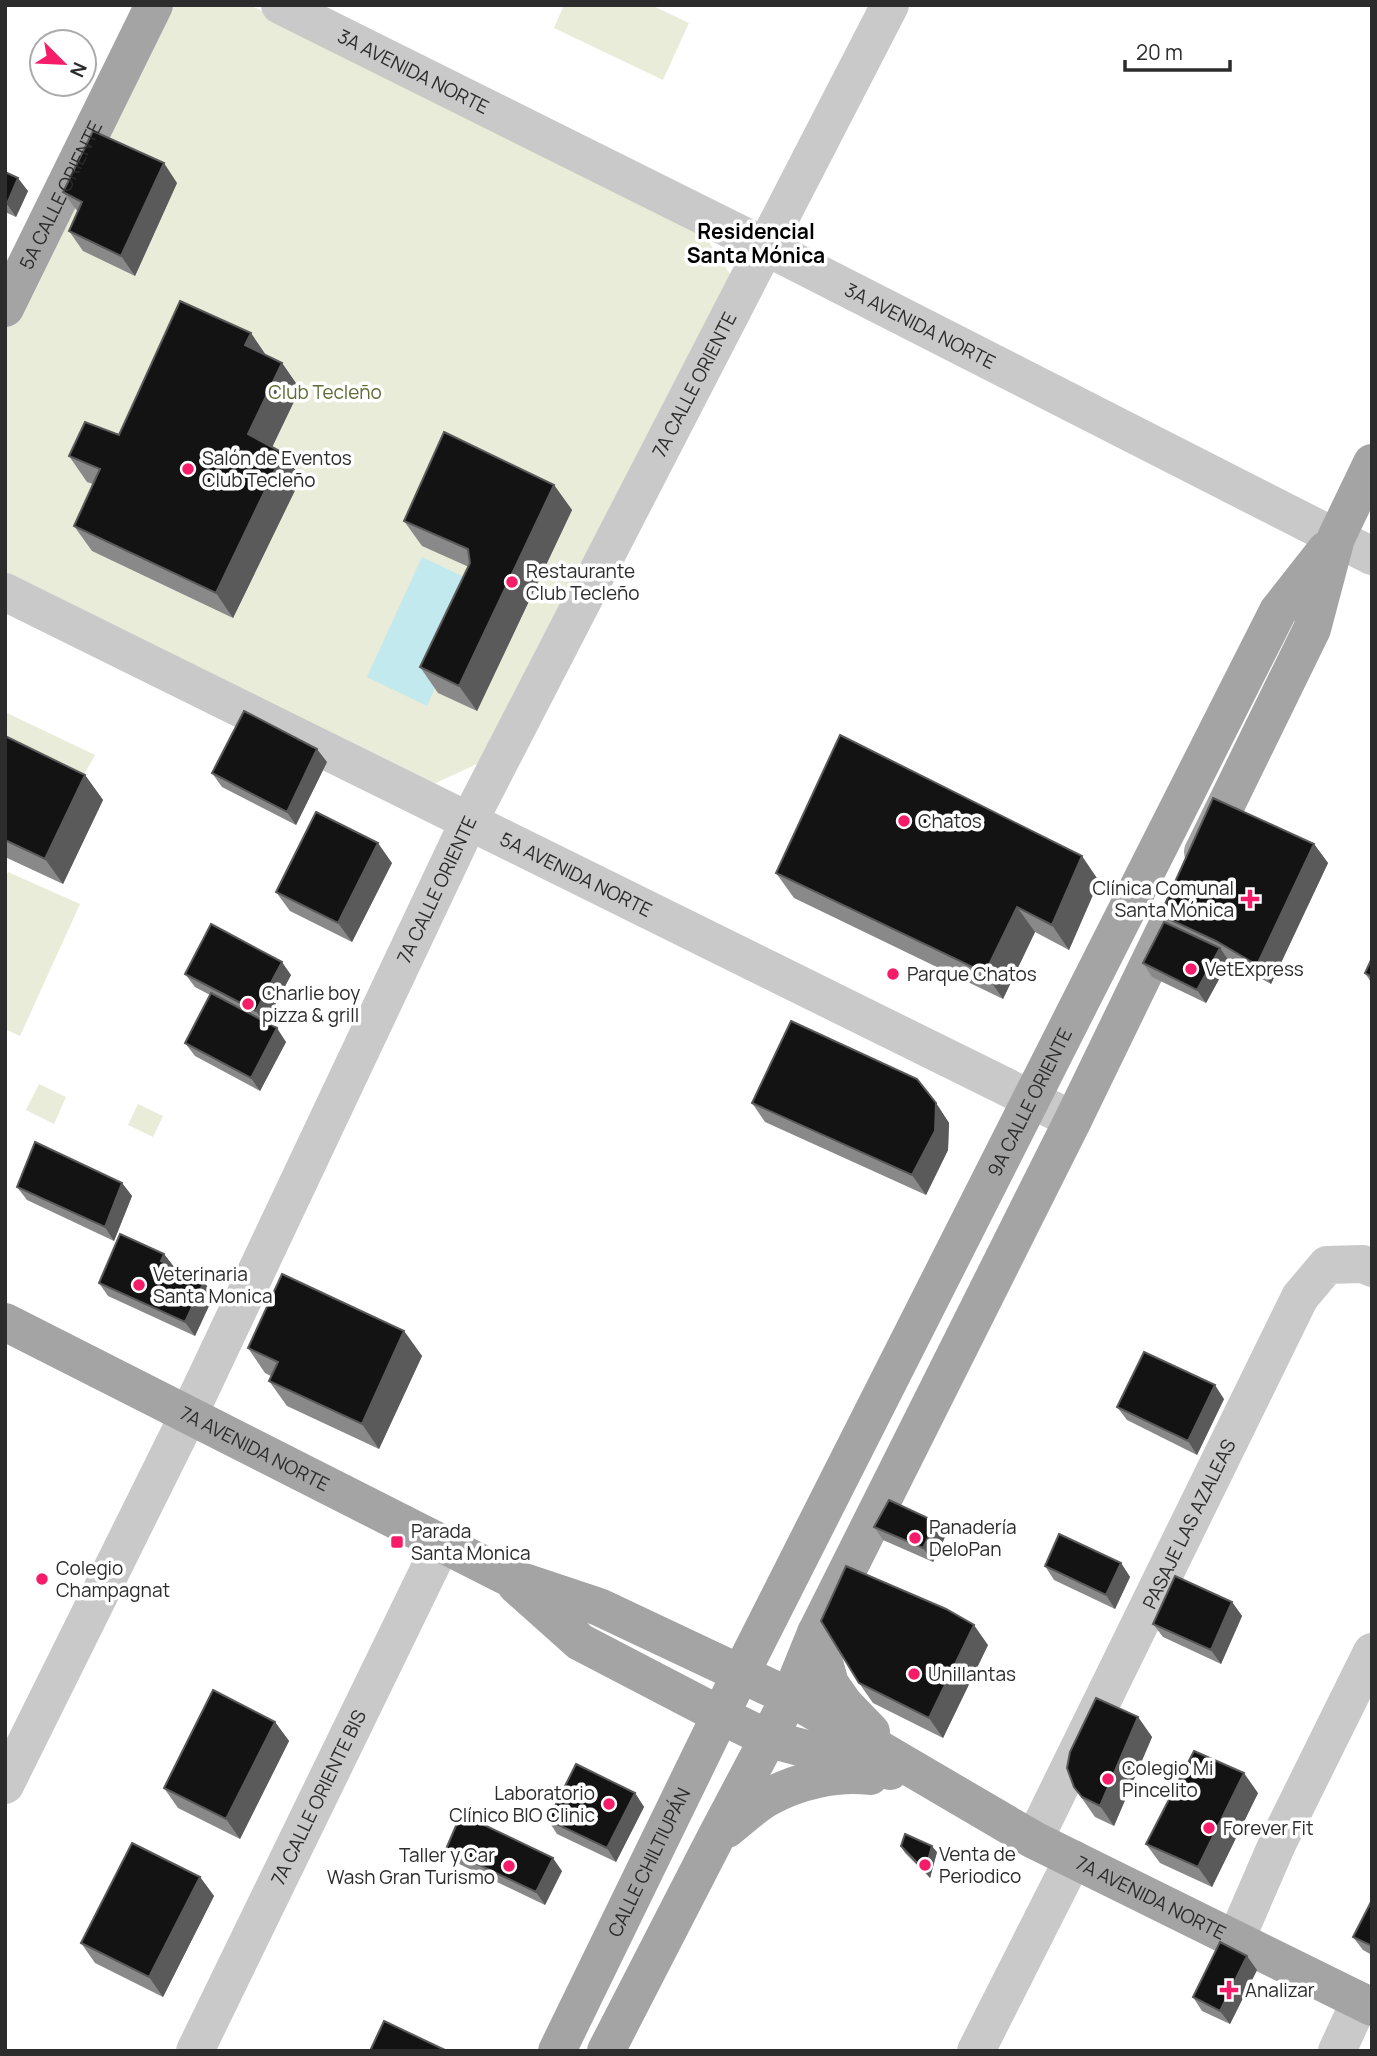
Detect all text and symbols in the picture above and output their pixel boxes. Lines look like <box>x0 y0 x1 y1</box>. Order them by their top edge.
street label: 3A AVENIDA NORTE <box>333 23 493 120</box>
north arrow <box>28 28 98 98</box>
scale bar <box>1125 28 1230 72</box>
text: 20 m <box>1136 38 1183 66</box>
text: N <box>64 58 93 81</box>
street label: 5A CALLE ORIENTE <box>13 116 108 274</box>
district label: Residencial Santa Mónica <box>687 217 825 269</box>
street label: 3A AVENIDA NORTE <box>840 276 1000 375</box>
street label: 7A CALLE ORIENTE <box>646 307 742 462</box>
park label: Club Tecleño <box>268 379 382 405</box>
place label: Salón de Eventos Club Tecleño <box>202 445 352 493</box>
marker: Salón de Eventos Club Tecleño <box>180 461 196 477</box>
place label: Restaurante Club Tecleño <box>526 558 640 606</box>
marker: Restaurante Club Tecleño <box>504 574 520 590</box>
place label: Chatos <box>918 808 982 834</box>
street label: 7A CALLE ORIENTE <box>391 812 483 968</box>
marker: Chatos <box>896 813 912 829</box>
street label: 5A AVENIDA NORTE <box>496 826 656 923</box>
place label: Clínica Comunal Santa Mónica <box>1092 875 1234 923</box>
marker: Clínica Comunal Santa Mónica <box>1240 889 1260 909</box>
place label: VetExpress <box>1205 956 1304 982</box>
place label: Parque Chatos <box>907 961 1037 987</box>
marker: VetExpress <box>1183 961 1199 977</box>
marker: Parque Chatos <box>885 966 901 982</box>
place label: Charlie boy pizza & grill <box>262 980 360 1028</box>
marker: Charlie boy pizza & grill <box>240 996 256 1012</box>
street label: 9A CALLE ORIENTE <box>981 1024 1078 1181</box>
place label: Veterinaria Santa Monica <box>153 1261 272 1309</box>
marker: Veterinaria Santa Monica <box>131 1277 147 1293</box>
street label: 7A AVENIDA NORTE <box>176 1400 334 1497</box>
street label: PASAJE LAS AZALEAS <box>1136 1434 1242 1613</box>
place label: Panadería DeloPan <box>929 1514 1017 1562</box>
place label: Parada Santa Monica <box>411 1518 530 1566</box>
marker: Panadería DeloPan <box>907 1530 923 1546</box>
marker: Parada Santa Monica <box>389 1534 405 1550</box>
place label: Colegio Champagnat <box>56 1555 170 1603</box>
marker: Colegio Champagnat <box>34 1571 50 1587</box>
place label: Unillantas <box>928 1661 1016 1687</box>
marker: Unillantas <box>906 1666 922 1682</box>
street label: 7A CALLE ORIENTE BIS <box>265 1705 372 1889</box>
place label: Colegio Mi Pincelito <box>1122 1755 1214 1803</box>
marker: Colegio Mi Pincelito <box>1100 1771 1116 1787</box>
place label: Laboratorio Clínico BIO Clinic <box>449 1780 595 1828</box>
street label: CALLE CHILTIUPÁN <box>602 1783 696 1941</box>
marker: Laboratorio Clínico BIO Clinic <box>601 1796 617 1812</box>
place label: Forever Fit <box>1223 1815 1314 1841</box>
marker: Forever Fit <box>1201 1820 1217 1836</box>
place label: Venta de Periodico <box>939 1841 1021 1889</box>
place label: Taller y Car Wash Gran Turismo <box>327 1842 495 1890</box>
street label: 7A AVENIDA NORTE <box>1071 1850 1230 1946</box>
marker: Venta de Periodico <box>917 1857 933 1873</box>
marker: Taller y Car Wash Gran Turismo <box>501 1858 517 1874</box>
place label: Analizar <box>1245 1977 1315 2003</box>
marker: Analizar <box>1219 1980 1239 2000</box>

